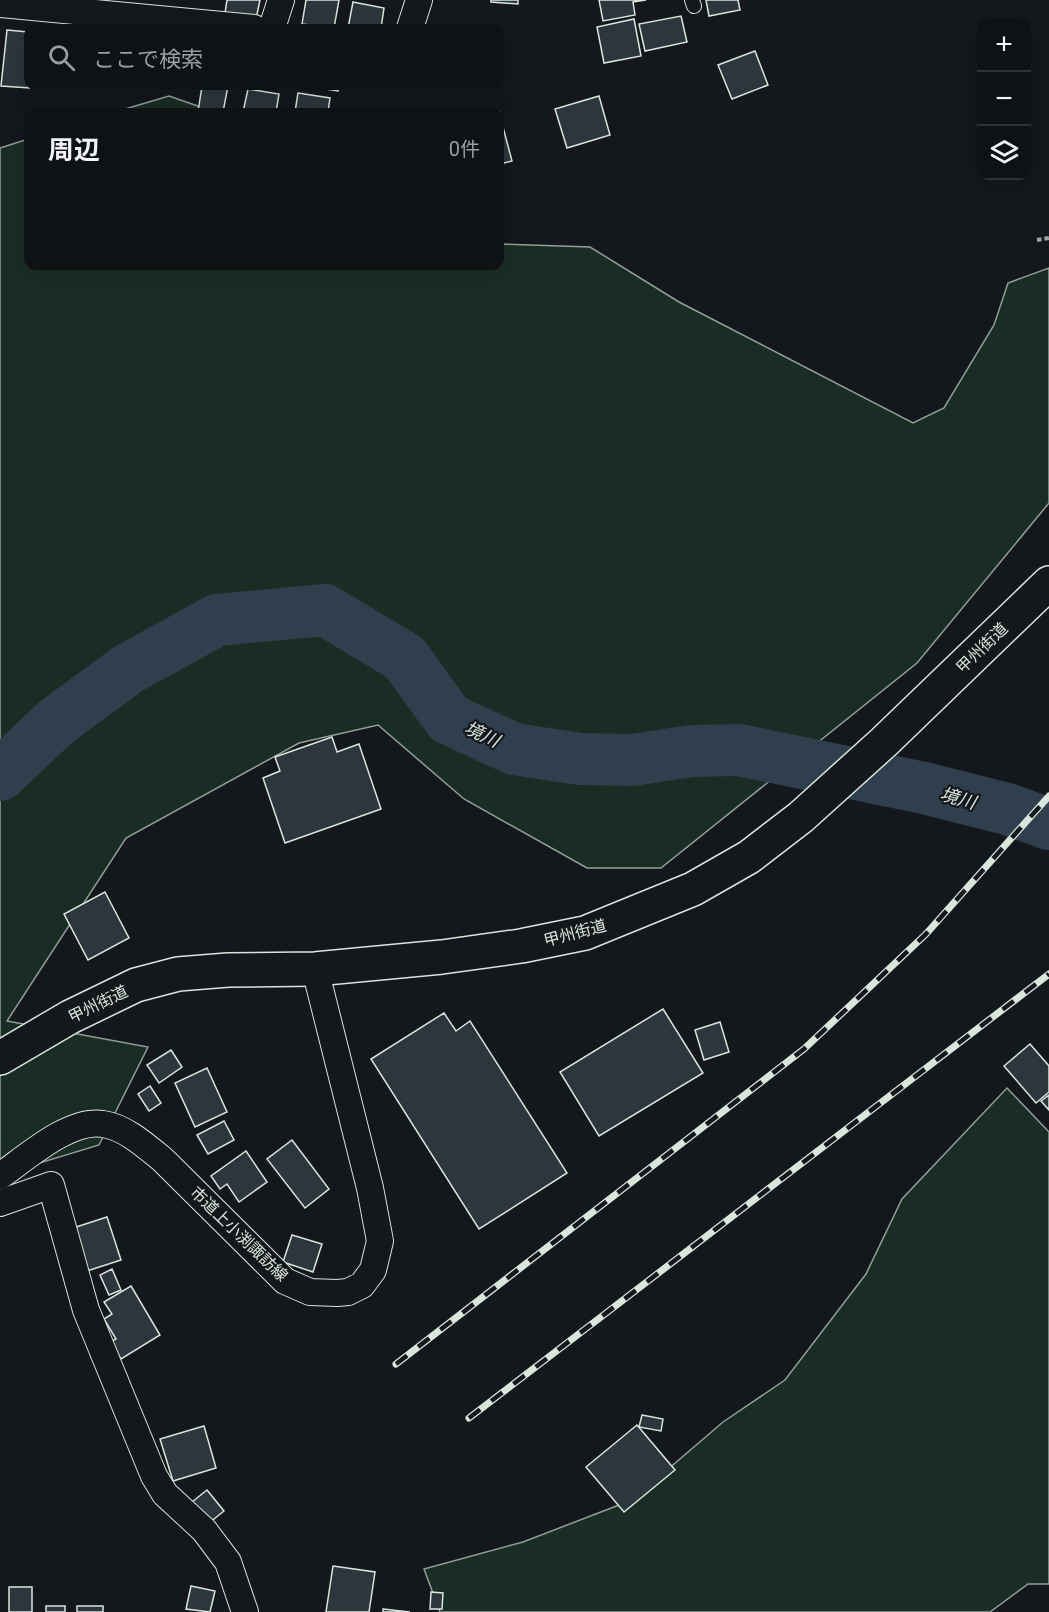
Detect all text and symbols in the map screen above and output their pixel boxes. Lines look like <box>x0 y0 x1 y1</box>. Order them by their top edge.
map controls <box>977 18 1031 180</box>
button: + <box>977 18 1031 72</box>
search box <box>24 24 504 90</box>
icon: search <box>45 41 78 74</box>
text: ここで検索 <box>93 47 203 72</box>
button: − <box>977 72 1031 126</box>
button: layers <box>977 126 1031 180</box>
text: 周辺 <box>48 135 100 165</box>
text: 0件 <box>449 137 480 161</box>
street label: 甲州街道 <box>952 619 1012 677</box>
water label: 境川 <box>461 717 505 752</box>
water label: 境川 <box>938 783 980 814</box>
street label: 甲州街道 <box>542 916 608 950</box>
street label: 甲州街道 <box>65 981 131 1027</box>
street label: 市道上小渕諏訪線 <box>186 1183 292 1285</box>

